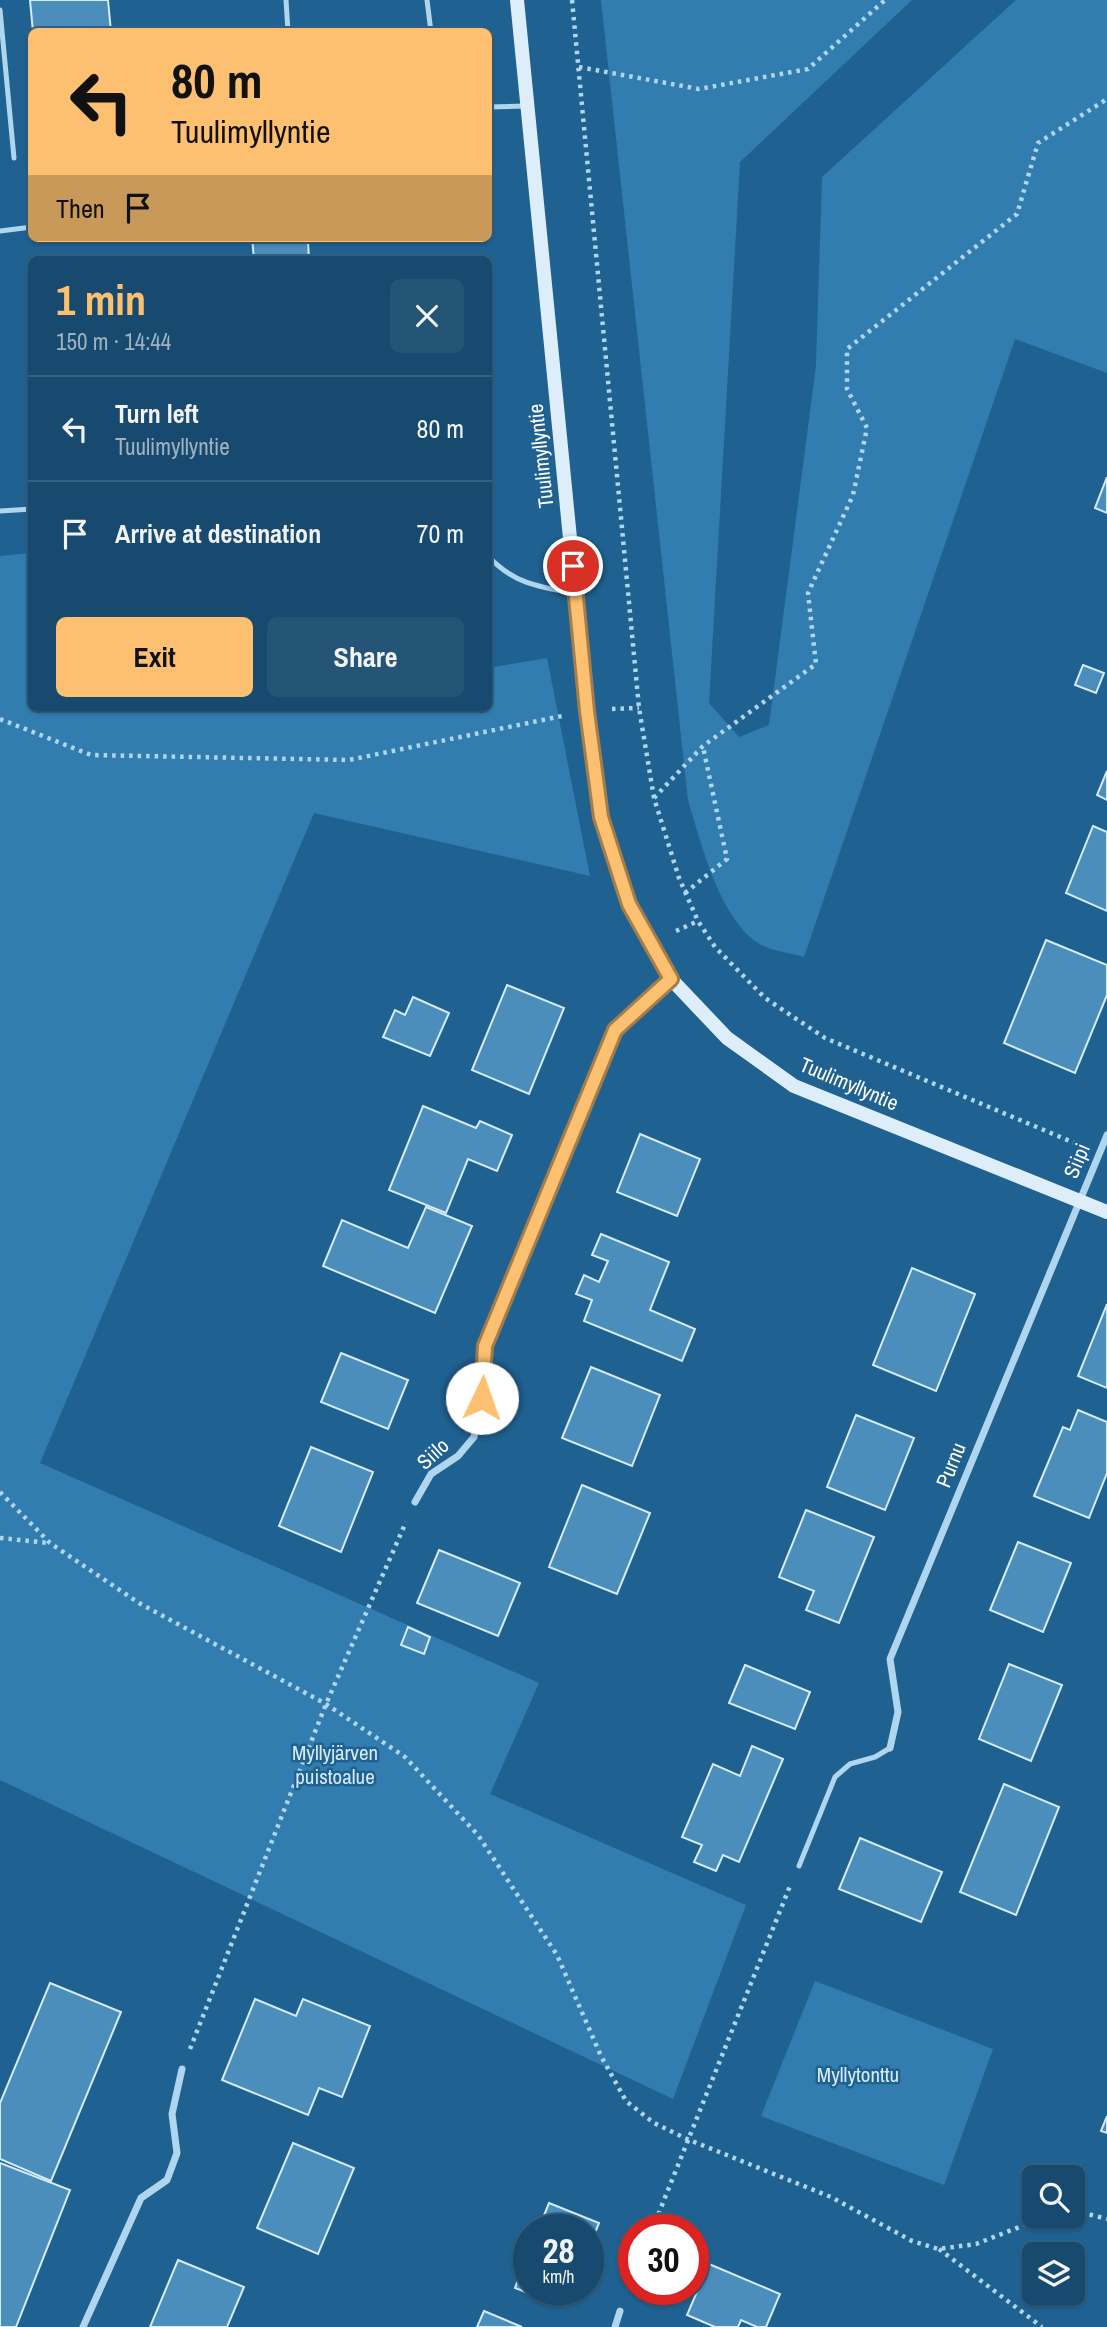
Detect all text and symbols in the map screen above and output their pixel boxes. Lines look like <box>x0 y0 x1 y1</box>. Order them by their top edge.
text: 80 m <box>171 47 263 113</box>
icon: left <box>56 56 147 147</box>
text: Tuulimyllyntie <box>171 110 331 153</box>
icon: arrive <box>119 189 157 227</box>
text: Then <box>56 191 105 226</box>
text: 1 min <box>56 272 146 328</box>
button: close <box>390 279 464 353</box>
text: 150 m · 14:44 <box>56 326 171 357</box>
text: Turn left <box>115 396 199 431</box>
street label: Tuulimyllyntie <box>521 402 560 510</box>
icon: left <box>56 410 94 448</box>
text: 80 m <box>417 411 464 446</box>
text: Tuulimyllyntie <box>115 431 230 462</box>
icon: arrive <box>56 515 94 553</box>
text: Arrive at destination <box>115 516 321 551</box>
text: 70 m <box>417 516 464 551</box>
pin <box>543 536 603 596</box>
icon: arrive <box>554 547 592 585</box>
button: Exit <box>56 617 253 697</box>
button: Share <box>267 617 464 697</box>
street label: Tuulimyllyntie <box>795 1050 903 1117</box>
street label: Siipi <box>1056 1139 1097 1183</box>
position arrow <box>445 1361 519 1435</box>
street label: Siilo <box>410 1431 455 1476</box>
street label: Purnu <box>928 1438 973 1492</box>
park label: Myllyjärven puistoalue <box>292 1738 378 1791</box>
park label: Myllytonttu <box>817 2060 899 2089</box>
map controls <box>1022 2165 1085 2305</box>
button: search <box>1022 2165 1085 2228</box>
speed limit sign: 30 <box>618 2214 709 2305</box>
text: 28 <box>543 2227 574 2274</box>
button: layers <box>1022 2242 1085 2305</box>
text: km/h <box>543 2264 575 2289</box>

